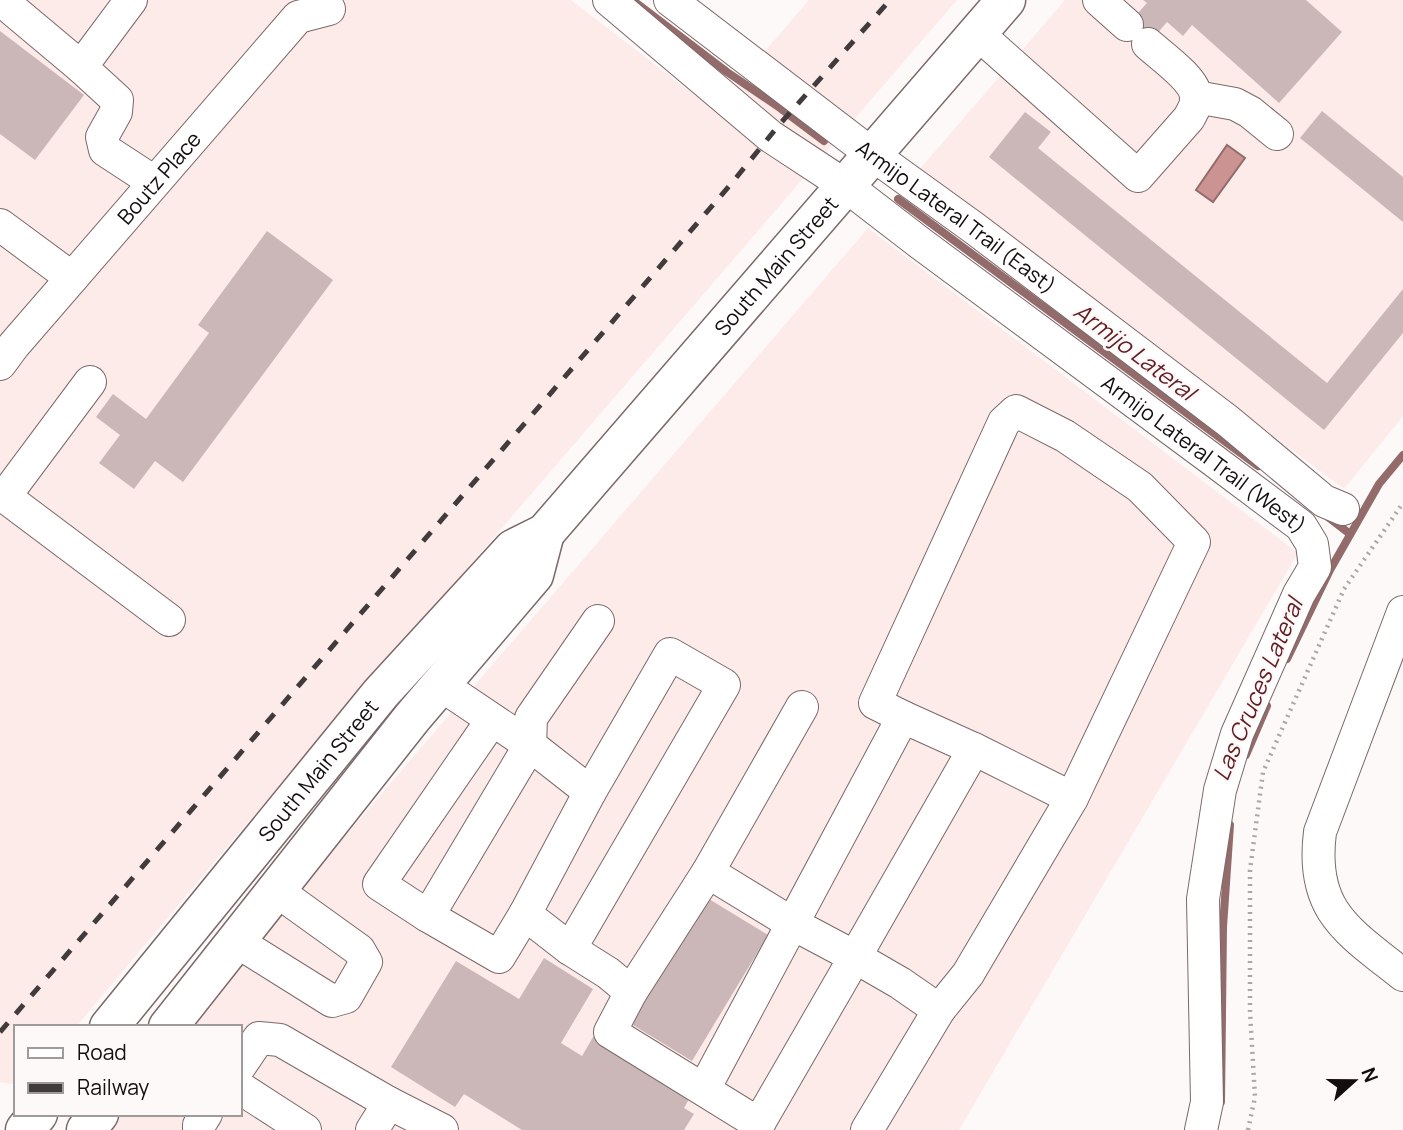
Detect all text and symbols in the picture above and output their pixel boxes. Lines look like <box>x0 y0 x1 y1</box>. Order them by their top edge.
street label: Boutz Place <box>111 125 207 230</box>
street label: Armijo Lateral Trail (East) <box>851 133 1062 299</box>
street label: South Main Street <box>708 190 844 341</box>
water label: Armijo Lateral <box>1068 295 1204 409</box>
street label: Armijo Lateral Trail (West) <box>1096 368 1312 539</box>
water label: Las Cruces Lateral <box>1204 591 1311 785</box>
street label: South Main Street <box>252 693 384 847</box>
legend <box>14 1025 242 1116</box>
text: Road <box>77 1038 127 1066</box>
north arrow <box>1319 1046 1389 1116</box>
text: N <box>1355 1064 1384 1086</box>
text: Railway <box>77 1073 149 1101</box>

